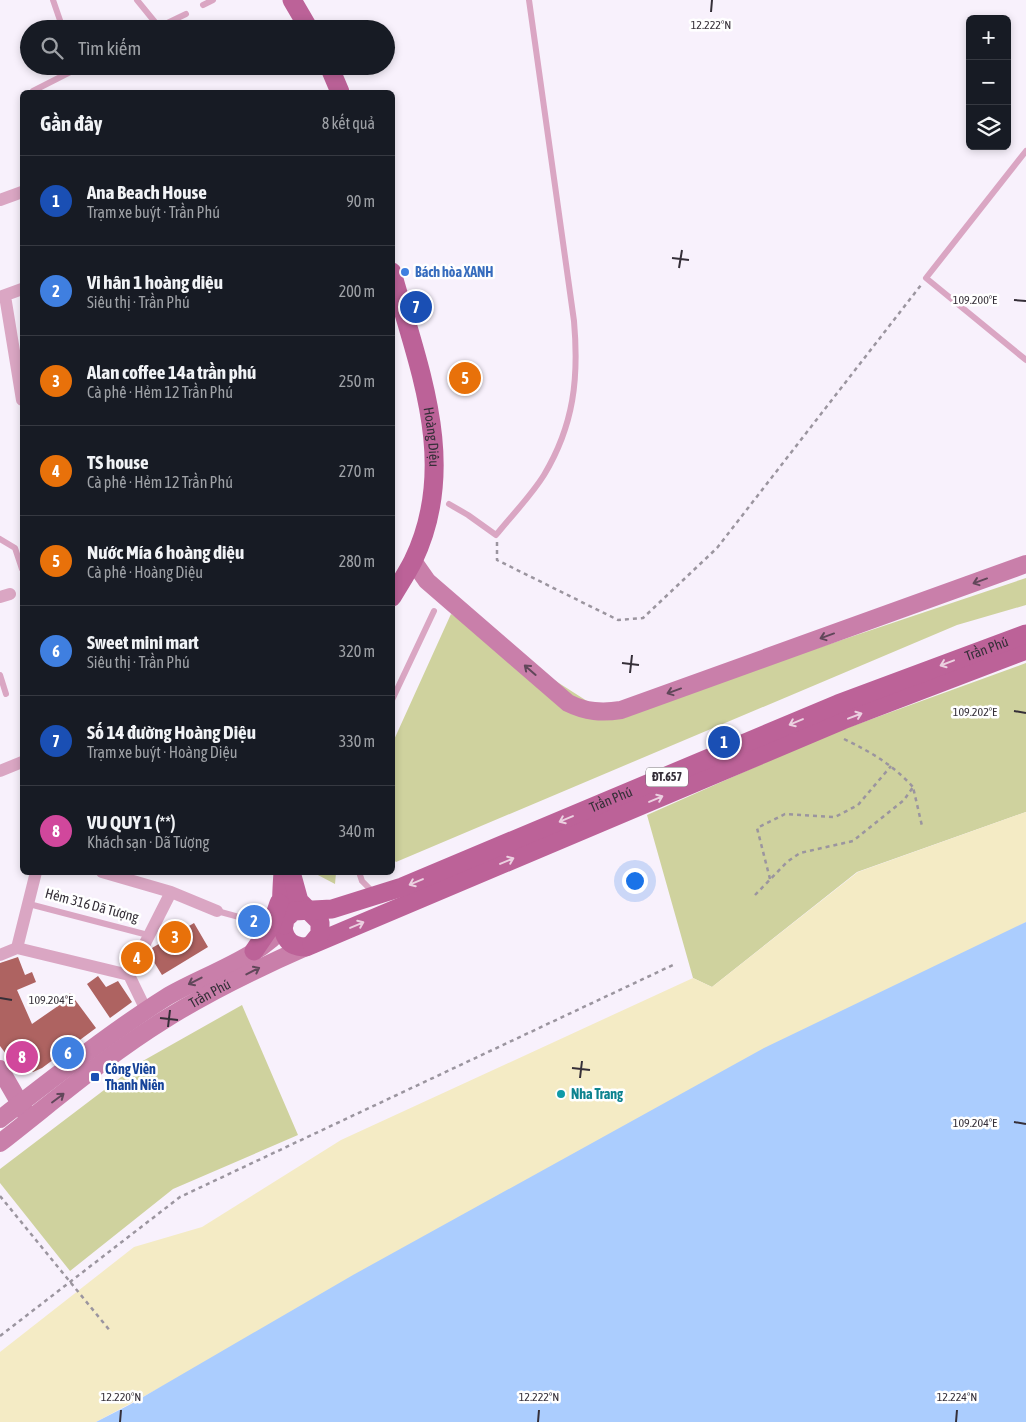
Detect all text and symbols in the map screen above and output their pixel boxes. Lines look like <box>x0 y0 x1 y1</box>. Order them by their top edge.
map controls <box>966 15 1011 150</box>
button: + <box>966 15 1011 60</box>
text: 12.222°N <box>691 18 731 32</box>
search box <box>20 20 395 75</box>
icon: search <box>38 34 66 62</box>
text: Tìm kiếm <box>78 37 141 59</box>
button: − <box>966 60 1011 105</box>
button: layers <box>966 105 1011 150</box>
text: Gần đây <box>40 111 102 135</box>
text: 8 kết quả <box>322 114 375 132</box>
text: Ana Beach House <box>87 181 207 203</box>
text: 1 <box>52 192 60 210</box>
text: 90 m <box>346 192 375 210</box>
text: Trạm xe buýt · Trần Phú <box>87 203 220 221</box>
place label: Bách hòa XANH <box>415 264 493 280</box>
marker: Bách hòa XANH <box>399 266 411 278</box>
text: Vi hân 1 hoàng diệu <box>87 271 223 293</box>
text: 2 <box>52 282 60 300</box>
text: 200 m <box>339 282 375 300</box>
pin: 7 <box>400 288 432 326</box>
text: Siêu thị · Trần Phú <box>87 293 190 311</box>
text: 109.200°E <box>953 293 997 307</box>
pin: 5 <box>449 359 481 397</box>
text: Alan coffee 14a trần phú <box>87 361 256 383</box>
text: 3 <box>52 372 60 390</box>
text: 250 m <box>339 372 375 390</box>
text: Cà phê · Hẻm 12 Trần Phú <box>87 383 233 401</box>
street label: Hoàng Diệu <box>420 406 442 467</box>
text: TS house <box>87 451 149 473</box>
text: 4 <box>52 462 60 480</box>
text: 270 m <box>339 462 375 480</box>
text: Cà phê · Hẻm 12 Trần Phú <box>87 473 233 491</box>
text: Nước Mía 6 hoàng diệu <box>87 541 244 563</box>
text: 5 <box>52 552 60 570</box>
text: 280 m <box>339 552 375 570</box>
text: Cà phê · Hoàng Diệu <box>87 563 203 581</box>
one-way arrow <box>973 577 988 586</box>
text: Sweet mini mart <box>87 631 199 653</box>
one-way arrow <box>820 632 835 641</box>
street label: Trần Phú <box>963 633 1010 664</box>
text: 6 <box>52 642 60 660</box>
text: 320 m <box>339 642 375 660</box>
text: Siêu thị · Trần Phú <box>87 653 190 671</box>
one-way arrow <box>940 659 956 668</box>
one-way arrow <box>523 664 536 676</box>
one-way arrow <box>667 687 683 696</box>
text: 109.202°E <box>953 705 997 719</box>
one-way arrow <box>847 710 862 720</box>
one-way arrow <box>789 718 804 727</box>
text: Số 14 đường Hoàng Diệu <box>87 721 256 743</box>
pin: 1 <box>708 723 740 761</box>
text: 7 <box>52 732 60 750</box>
text: 330 m <box>339 732 375 750</box>
text: Trạm xe buýt · Hoàng Diệu <box>87 743 237 761</box>
road number: ĐT.657 <box>646 768 688 786</box>
street label: Trần Phú <box>587 783 635 815</box>
one-way arrow <box>648 793 663 803</box>
text: VU QUY 1 (**) <box>87 811 175 833</box>
one-way arrow <box>559 815 574 824</box>
text: 8 <box>52 822 60 840</box>
text: 340 m <box>339 822 375 840</box>
text: Khách sạn · Dã Tượng <box>87 833 209 851</box>
one-way arrow <box>499 856 514 866</box>
your location <box>622 868 648 894</box>
one-way arrow <box>409 877 424 887</box>
street label: Hẻm 316 Dã Tượng <box>44 885 140 925</box>
pin: 2 <box>238 902 270 940</box>
pin: 3 <box>159 918 191 956</box>
one-way arrow <box>349 919 364 929</box>
pin: 4 <box>121 939 153 977</box>
one-way arrow <box>245 966 260 976</box>
street label: Trần Phú <box>186 976 233 1011</box>
one-way arrow <box>188 977 203 986</box>
text: 109.204°E <box>29 993 73 1007</box>
pin: 6 <box>52 1034 84 1072</box>
pin: 8 <box>6 1038 38 1076</box>
place label: Công Viên Thanh Niên <box>105 1061 164 1093</box>
marker: Công Viên Thanh Niên <box>89 1071 101 1083</box>
place label: Nha Trang <box>571 1086 624 1102</box>
marker: Nha Trang <box>555 1088 567 1100</box>
one-way arrow <box>51 1092 64 1103</box>
text: 109.204°E <box>953 1116 997 1130</box>
text: 12.220°N <box>101 1390 141 1404</box>
text: 12.222°N <box>519 1390 559 1404</box>
text: 12.224°N <box>937 1390 977 1404</box>

